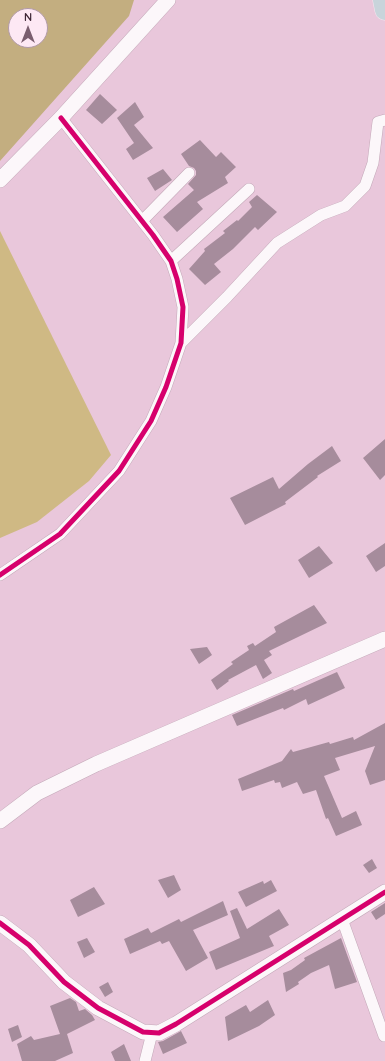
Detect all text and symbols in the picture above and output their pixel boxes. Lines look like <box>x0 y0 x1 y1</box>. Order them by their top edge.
north arrow <box>8 8 48 48</box>
text: N <box>24 10 32 24</box>

